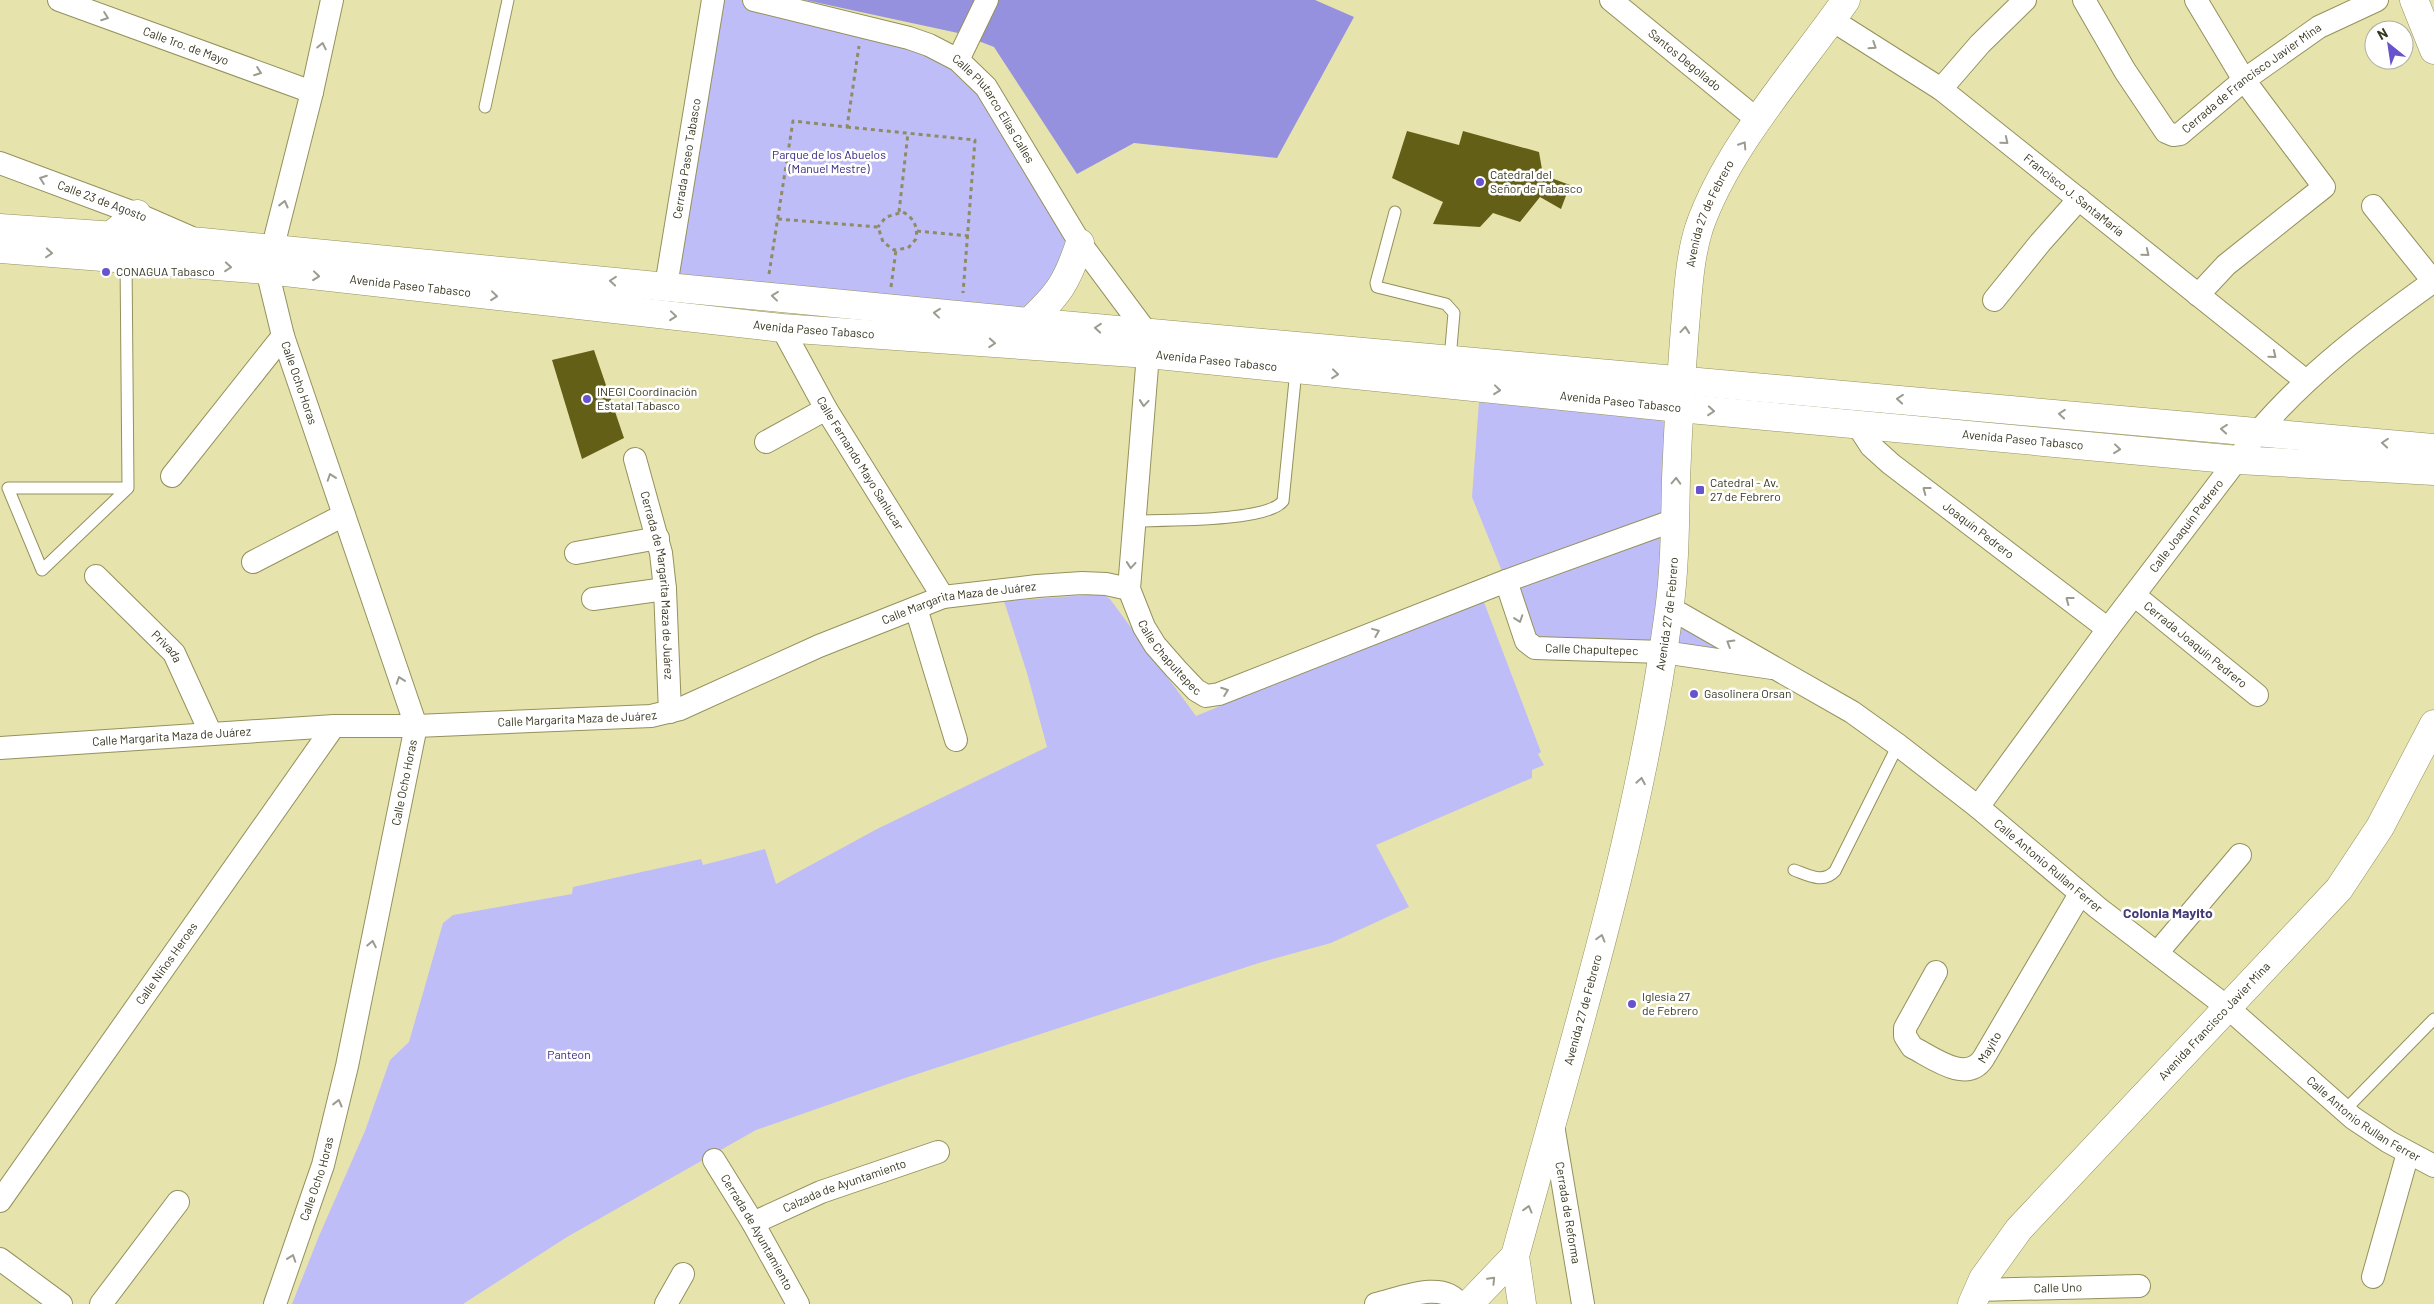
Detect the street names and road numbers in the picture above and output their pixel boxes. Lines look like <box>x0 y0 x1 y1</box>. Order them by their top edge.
street label: Cerrada de Francisco Javier Mina <box>2178 20 2324 136</box>
street label: Calle 1ro. de Mayo <box>141 23 231 67</box>
street label: Santos Degollado <box>1646 25 1724 93</box>
street label: Calle Plutarco Elías Calles <box>950 50 1038 165</box>
street label: Cerrada Paseo Tabasco <box>669 97 703 220</box>
street label: Francisco J. SantaMaría <box>2021 150 2127 239</box>
street label: Avenida 27 de Febrero <box>1683 157 1736 268</box>
street label: Calle 23 de Agosto <box>56 177 149 224</box>
street label: Avenida Paseo Tabasco <box>349 271 472 299</box>
street label: Avenida Paseo Tabasco <box>752 317 875 341</box>
street label: Calle Ocho Horas <box>279 339 321 426</box>
street label: Avenida Paseo Tabasco <box>1155 347 1278 373</box>
street label: Avenida Paseo Tabasco <box>1559 388 1682 414</box>
street label: Calle Fernando Mayo Sanlucar <box>814 394 907 532</box>
street label: Avenida Paseo Tabasco <box>1962 426 2084 452</box>
street label: Calle Joaquín Pedrero <box>2146 476 2226 575</box>
street label: Cerrada de Margarita Maza de Juárez <box>638 489 677 680</box>
street label: Joaquín Pedrero <box>1941 498 2017 561</box>
street label: Avenida 27 de Febrero <box>1652 557 1680 672</box>
street label: Calle Margarita Maza de Juárez <box>879 578 1037 627</box>
street label: Cerrada Joaquín Pedrero <box>2141 598 2250 690</box>
street label: Calle Chapultepec <box>1136 618 1204 697</box>
street label: Privada <box>149 627 185 664</box>
street label: Calle Chapultepec <box>1545 640 1639 657</box>
street label: Calle Margarita Maza de Juárez <box>497 707 658 729</box>
street label: Calle Margarita Maza de Juárez <box>92 723 251 748</box>
street label: Calle Ocho Horas <box>388 738 419 827</box>
street label: Calle Antonio Rullan Ferrer <box>1992 816 2106 915</box>
street label: Calle Niños Heroes <box>132 919 200 1007</box>
street label: Avenida 27 de Febrero <box>1560 953 1604 1067</box>
street label: Avenida Francisco Javier Mina <box>2155 959 2272 1083</box>
street label: Mayito <box>1974 1029 2004 1065</box>
street label: Calle Antonio Rullan Ferrer <box>2304 1073 2424 1164</box>
street label: Calle Ocho Horas <box>296 1135 336 1223</box>
street label: Calzada de Ayuntamiento <box>780 1155 908 1214</box>
street label: Cerrada de Reforma <box>1553 1160 1584 1265</box>
street label: Cerrada de Ayuntamiento <box>718 1171 797 1292</box>
street label: Calle Uno <box>2034 1279 2082 1295</box>

